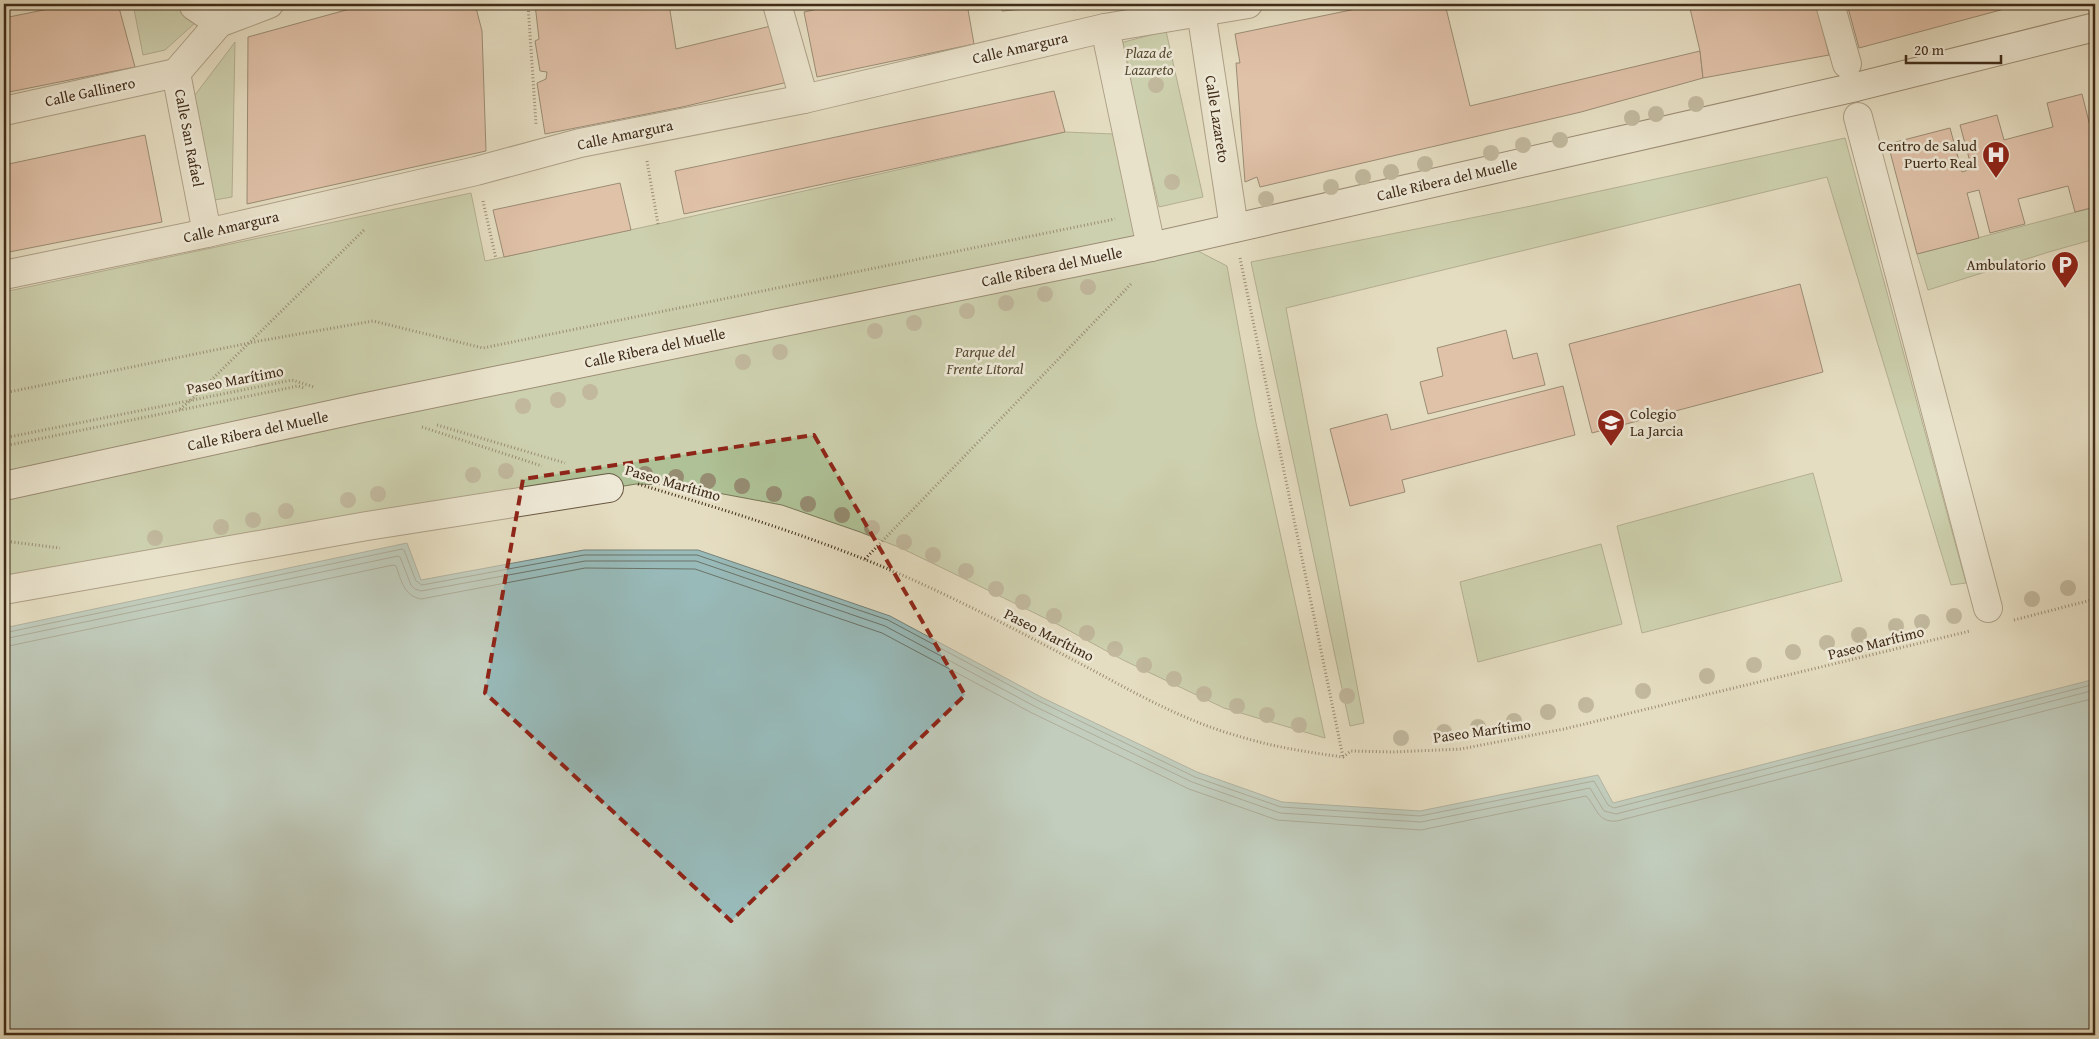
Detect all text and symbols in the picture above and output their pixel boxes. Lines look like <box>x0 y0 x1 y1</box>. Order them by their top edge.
street label: Calle Amargura <box>970 26 1070 69</box>
scale bar <box>1906 32 2002 64</box>
text: 20 m <box>1914 39 1945 60</box>
park label: Plaza de Lazareto <box>1124 42 1174 80</box>
street label: Calle Gallinero <box>43 72 137 111</box>
street label: Calle Lazareto <box>1200 74 1235 164</box>
street label: Calle San Rafael <box>170 87 209 189</box>
street label: Calle Amargura <box>575 114 675 155</box>
place label: Centro de Salud Puerto Real <box>1878 135 1977 173</box>
hospital icon: Centro de Salud Puerto Real <box>1981 140 2011 179</box>
street label: Calle Ribera del Muelle <box>1375 153 1519 206</box>
street label: Calle Amargura <box>181 205 281 248</box>
street label: Calle Ribera del Muelle <box>980 241 1124 292</box>
parking icon: Ambulatorio <box>2050 250 2080 289</box>
place label: Ambulatorio <box>1966 254 2046 275</box>
street label: Calle Ribera del Muelle <box>583 322 727 373</box>
park label: Parque del Frente Litoral <box>945 341 1024 379</box>
street label: Paseo Marítimo <box>185 360 285 399</box>
place label: Colegio La Jarcia <box>1630 403 1683 441</box>
street label: Calle Ribera del Muelle <box>186 405 330 456</box>
school or university icon: Colegio La Jarcia <box>1596 408 1626 447</box>
street label: Paseo Marítimo <box>623 459 724 506</box>
street label: Paseo Marítimo <box>1001 603 1098 666</box>
street label: Paseo Marítimo <box>1826 620 1926 665</box>
street label: Paseo Marítimo <box>1432 713 1532 748</box>

